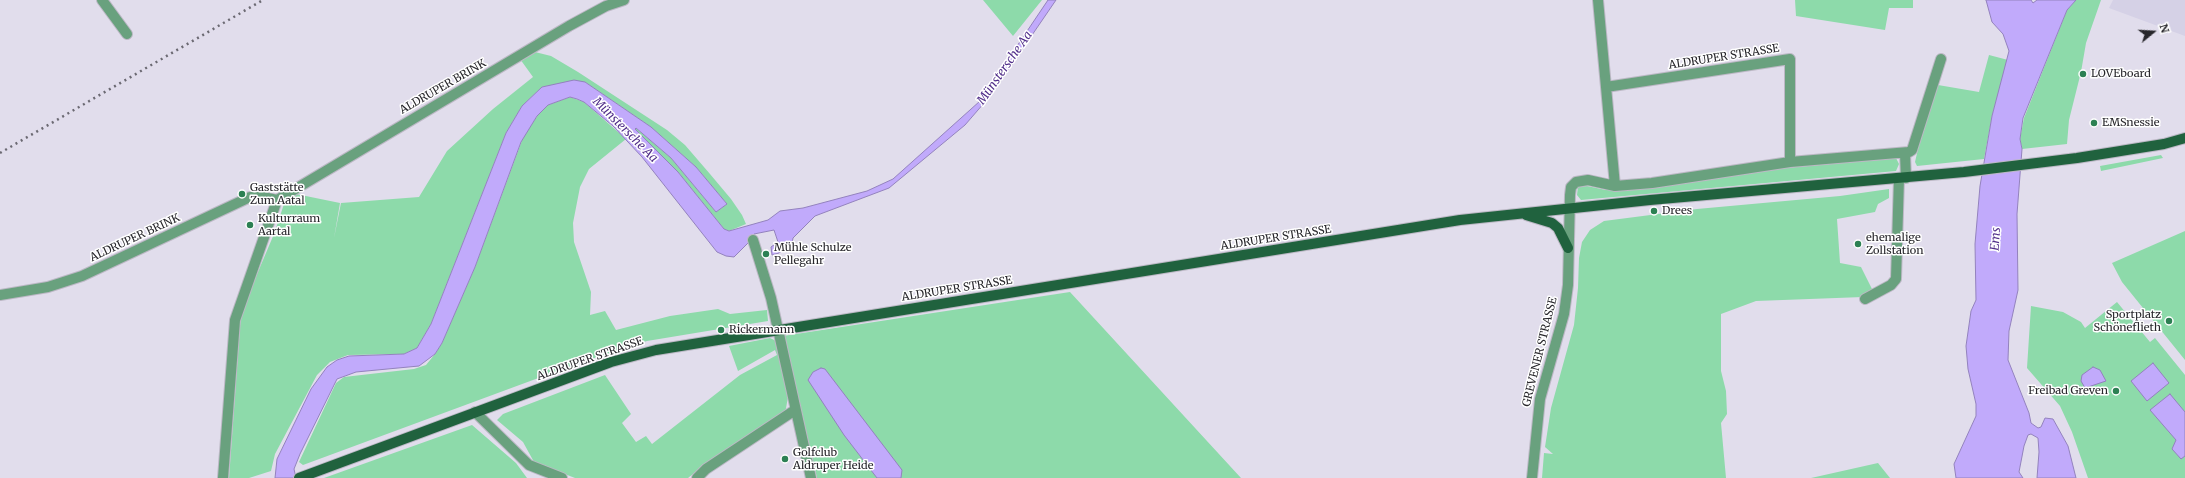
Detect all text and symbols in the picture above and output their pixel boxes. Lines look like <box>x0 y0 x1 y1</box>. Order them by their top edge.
north arrow <box>2133 12 2173 52</box>
text: N <box>2156 22 2172 35</box>
water label: Münstersche Aa <box>974 29 1036 107</box>
street label: ALDRUPER STRASSE <box>1668 42 1780 72</box>
street label: ALDRUPER BRINK <box>397 57 489 117</box>
place label: LOVEboard <box>2091 67 2151 81</box>
marker: LOVEboard <box>2078 69 2088 79</box>
water label: Münstersche Aa <box>589 94 661 166</box>
place label: EMSnessie <box>2102 116 2159 130</box>
marker: EMSnessie <box>2089 118 2099 128</box>
place label: Gaststätte Zum Aatal <box>250 181 305 207</box>
marker: Gaststätte Zum Aatal <box>237 189 247 199</box>
place label: Drees <box>1662 204 1692 218</box>
marker: Drees <box>1649 206 1659 216</box>
street label: ALDRUPER BRINK <box>88 211 182 265</box>
place label: Kulturraum Aartal <box>258 212 320 238</box>
marker: Kulturraum Aartal <box>245 220 255 230</box>
street label: ALDRUPER STRASSE <box>1220 223 1332 253</box>
water label: Ems <box>1988 227 2004 251</box>
place label: ehemalige Zollstation <box>1866 231 1923 257</box>
marker: ehemalige Zollstation <box>1853 239 1863 249</box>
place label: Mühle Schulze Pellegahr <box>774 241 852 267</box>
marker: Mühle Schulze Pellegahr <box>761 249 771 259</box>
street label: ALDRUPER STRASSE <box>901 274 1013 304</box>
street label: GREVENER STRASSE <box>1520 296 1560 408</box>
place label: Sportplatz Schöneflieth <box>2094 308 2161 334</box>
marker: Sportplatz Schöneflieth <box>2164 316 2174 326</box>
place label: Rickermann <box>729 323 794 337</box>
marker: Rickermann <box>716 325 726 335</box>
street label: ALDRUPER STRASSE <box>535 335 645 383</box>
place label: Freibad Greven <box>2028 384 2108 398</box>
marker: Freibad Greven <box>2111 386 2121 396</box>
place label: Golfclub Aldruper Heide <box>793 446 873 472</box>
marker: Golfclub Aldruper Heide <box>780 454 790 464</box>

